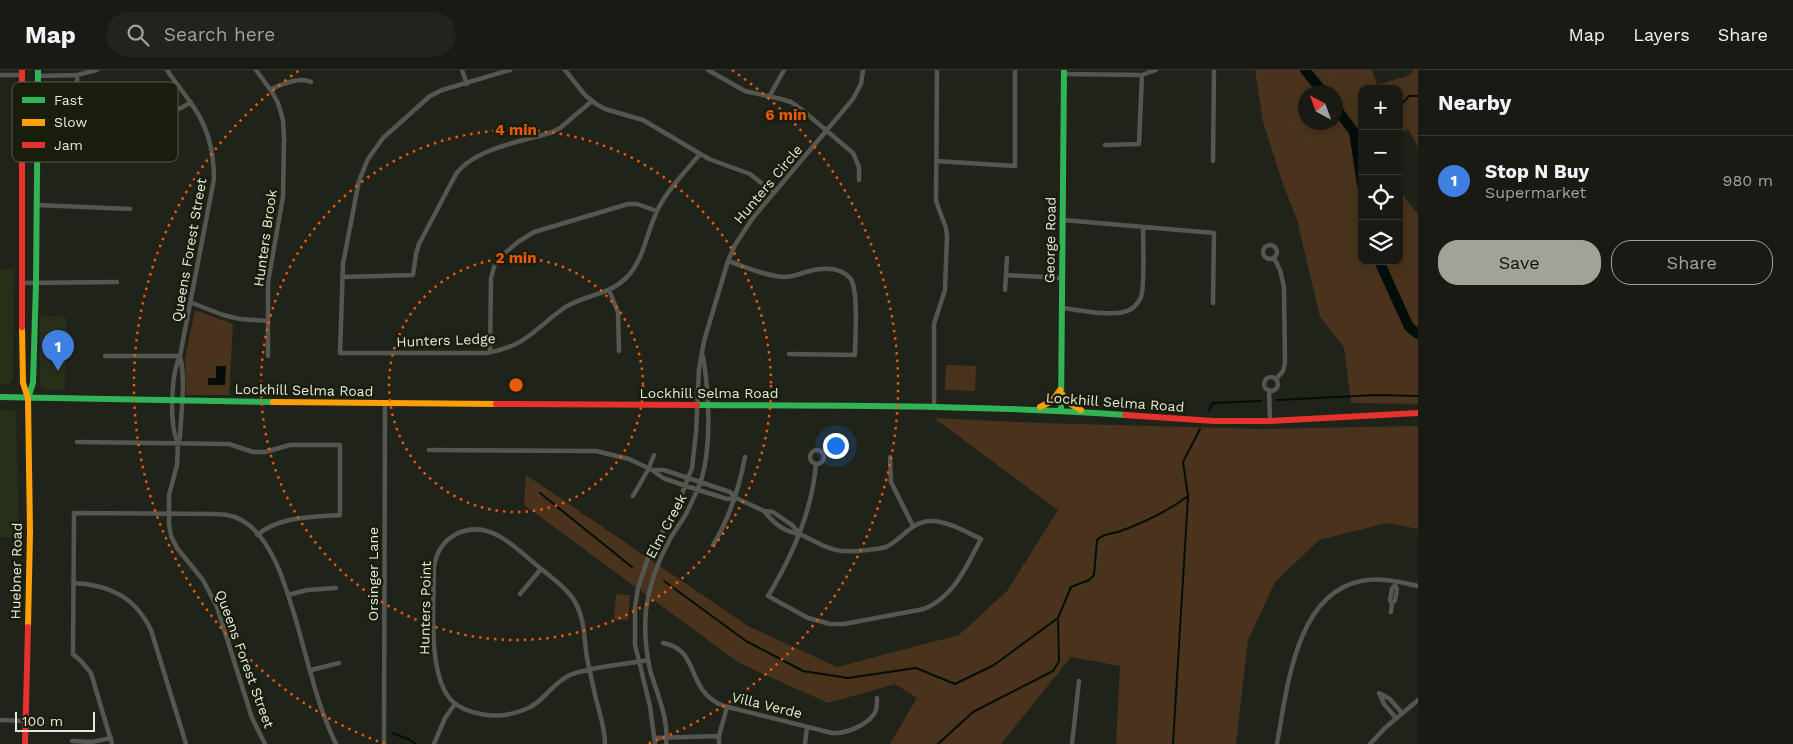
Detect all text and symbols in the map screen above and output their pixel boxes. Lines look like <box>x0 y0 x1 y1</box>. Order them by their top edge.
search box <box>106 12 456 57</box>
text: Map <box>25 21 76 49</box>
icon: search <box>124 21 152 49</box>
text: Search here <box>164 23 275 46</box>
text: Map <box>1568 24 1605 45</box>
text: Layers <box>1633 24 1690 45</box>
text: Share <box>1718 24 1768 45</box>
legend <box>12 82 178 162</box>
north arrow <box>1298 85 1343 130</box>
map controls <box>1358 85 1403 265</box>
button: + <box>1358 85 1403 130</box>
text: Nearby <box>1438 90 1511 115</box>
text: Fast <box>54 92 83 108</box>
text: 6 min <box>765 106 807 124</box>
text: Slow <box>54 114 87 130</box>
text: 4 min <box>495 121 537 139</box>
button: − <box>1358 130 1403 175</box>
text: Jam <box>54 137 83 153</box>
street label: Hunters Circle <box>730 141 806 227</box>
text: Stop N Buy <box>1485 160 1589 183</box>
text: 1 <box>1451 171 1457 190</box>
text: 980 m <box>1723 171 1773 190</box>
button: locate <box>1358 175 1403 220</box>
street label: Queens Forest Street <box>168 177 210 323</box>
text: Supermarket <box>1485 183 1586 202</box>
street label: Hunters Brook <box>250 188 280 288</box>
street label: George Road <box>1041 197 1059 283</box>
button: layers <box>1358 220 1403 265</box>
button: Save <box>1438 240 1601 285</box>
button: Share <box>1611 240 1773 285</box>
text: 2 min <box>495 249 537 267</box>
pin: 1 <box>42 330 74 371</box>
street label: Hunters Ledge <box>396 330 496 350</box>
centre of rings <box>507 376 525 394</box>
street label: Lockhill Selma Road <box>234 381 374 399</box>
street label: Lockhill Selma Road <box>640 385 778 401</box>
street label: Lockhill Selma Road <box>1045 389 1185 415</box>
your location <box>823 433 849 459</box>
street label: Elm Creek <box>642 491 690 561</box>
street label: Huebner Road <box>7 522 25 620</box>
street label: Orsinger Lane <box>365 527 381 621</box>
street label: Hunters Point <box>416 561 434 655</box>
street label: Queens Forest Street <box>213 588 278 730</box>
street label: Villa Verde <box>730 689 804 721</box>
scale bar <box>15 709 95 732</box>
text: 100 m <box>22 713 63 729</box>

